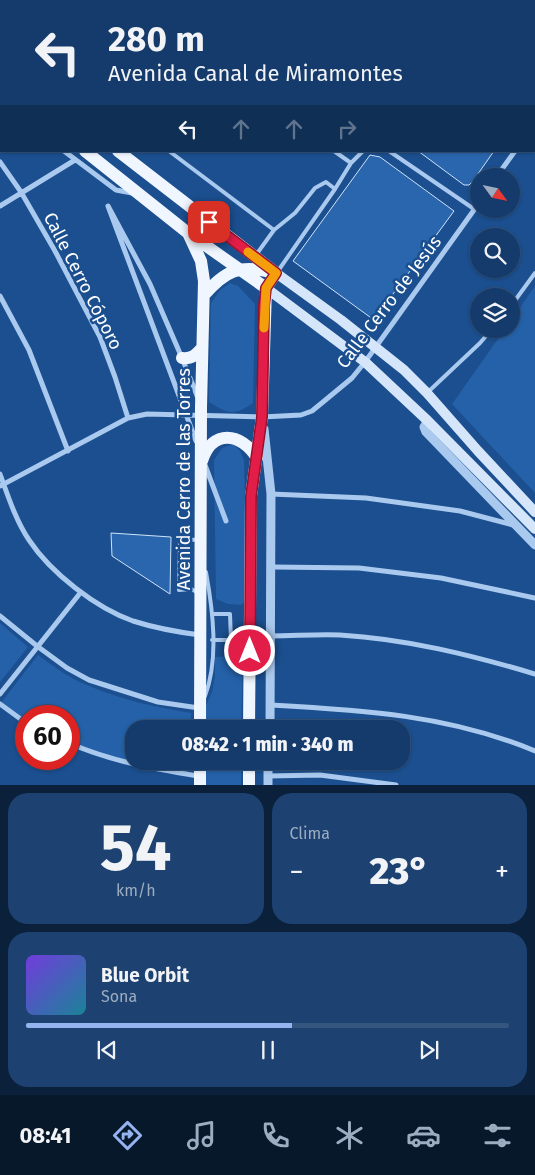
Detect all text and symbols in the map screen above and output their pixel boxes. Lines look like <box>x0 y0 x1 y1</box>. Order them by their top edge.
text: 280 m <box>108 18 205 60</box>
icon: left <box>25 20 90 85</box>
text: Avenida Canal de Miramontes <box>108 60 403 87</box>
icon: left <box>174 115 202 143</box>
icon: ahead <box>227 115 255 143</box>
icon: ahead <box>280 115 308 143</box>
icon: right <box>333 115 361 143</box>
north arrow <box>470 168 520 218</box>
map controls <box>470 168 520 338</box>
pin <box>188 201 230 243</box>
icon: arrive <box>195 208 223 236</box>
street label: Calle Cerro Cóporo <box>39 209 127 353</box>
button: search <box>470 228 520 278</box>
street label: Calle Cerro de Jesús <box>332 231 446 373</box>
button: layers <box>470 288 520 338</box>
street label: Avenida Cerro de las Torres <box>173 368 195 590</box>
position arrow <box>223 624 275 676</box>
speed limit sign: 60 <box>15 705 80 770</box>
text: 08:42 · 1 min · 340 m <box>182 733 353 756</box>
text: 54 <box>100 809 172 887</box>
text: Clima <box>290 824 330 843</box>
text: 23° <box>370 848 429 894</box>
text: − <box>290 855 304 888</box>
text: + <box>495 855 509 888</box>
text: km/h <box>116 881 156 900</box>
text: Blue Orbit <box>101 964 189 987</box>
text: Sona <box>101 987 137 1006</box>
icon: previous <box>93 1036 121 1064</box>
icon: pause <box>254 1036 282 1064</box>
icon: next <box>415 1036 443 1064</box>
icon: directions <box>110 1118 145 1153</box>
icon: music <box>184 1118 219 1153</box>
icon: phone <box>258 1118 293 1153</box>
icon: climate <box>332 1118 367 1153</box>
icon: car <box>406 1118 441 1153</box>
icon: filters <box>480 1118 515 1153</box>
text: 08:41 <box>20 1122 71 1149</box>

